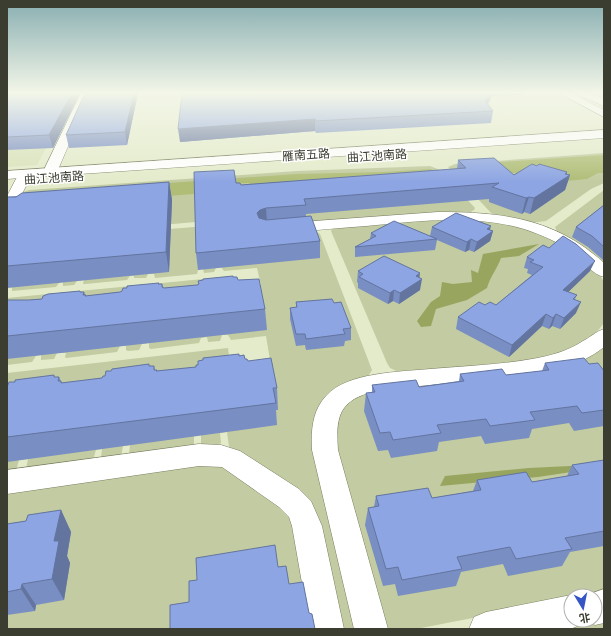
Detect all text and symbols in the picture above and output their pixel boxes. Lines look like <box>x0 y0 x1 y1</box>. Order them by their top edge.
street label: 雁南五路 <box>282 146 330 164</box>
street label: 曲江池南路 <box>347 147 407 165</box>
street label: 曲江池南路 <box>24 169 84 187</box>
north arrow <box>563 588 603 628</box>
text: 北 <box>578 610 591 625</box>

